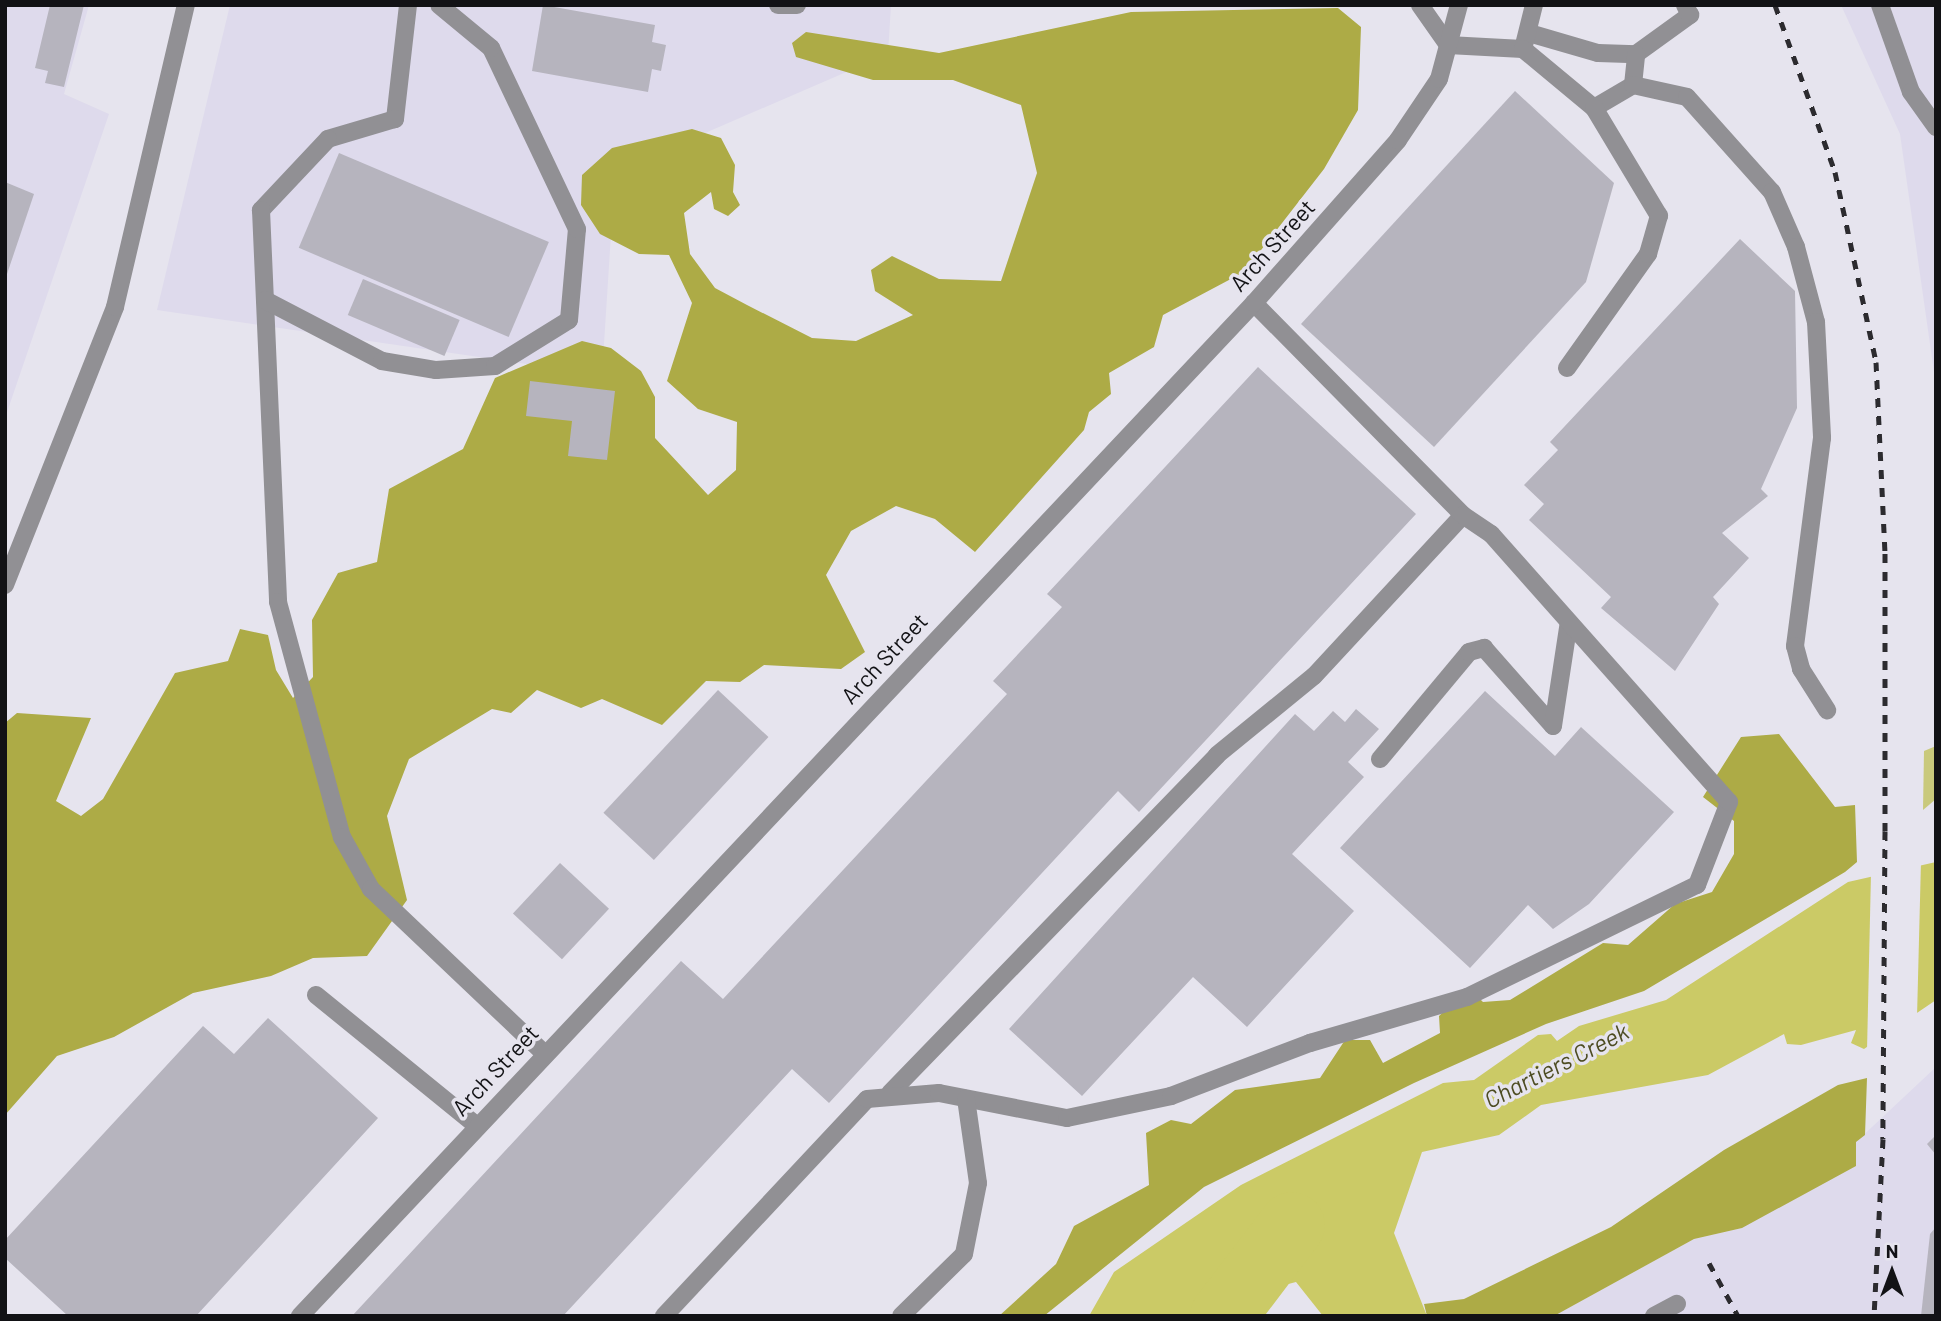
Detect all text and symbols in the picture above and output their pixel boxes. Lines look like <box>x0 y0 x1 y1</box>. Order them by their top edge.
street label: Arch Street <box>1224 193 1320 297</box>
street label: Arch Street <box>835 607 933 709</box>
water label: Chartiers Creek <box>1479 1016 1633 1114</box>
street label: Arch Street <box>446 1019 544 1121</box>
north arrow <box>1857 1237 1927 1307</box>
text: N <box>1886 1239 1898 1262</box>

